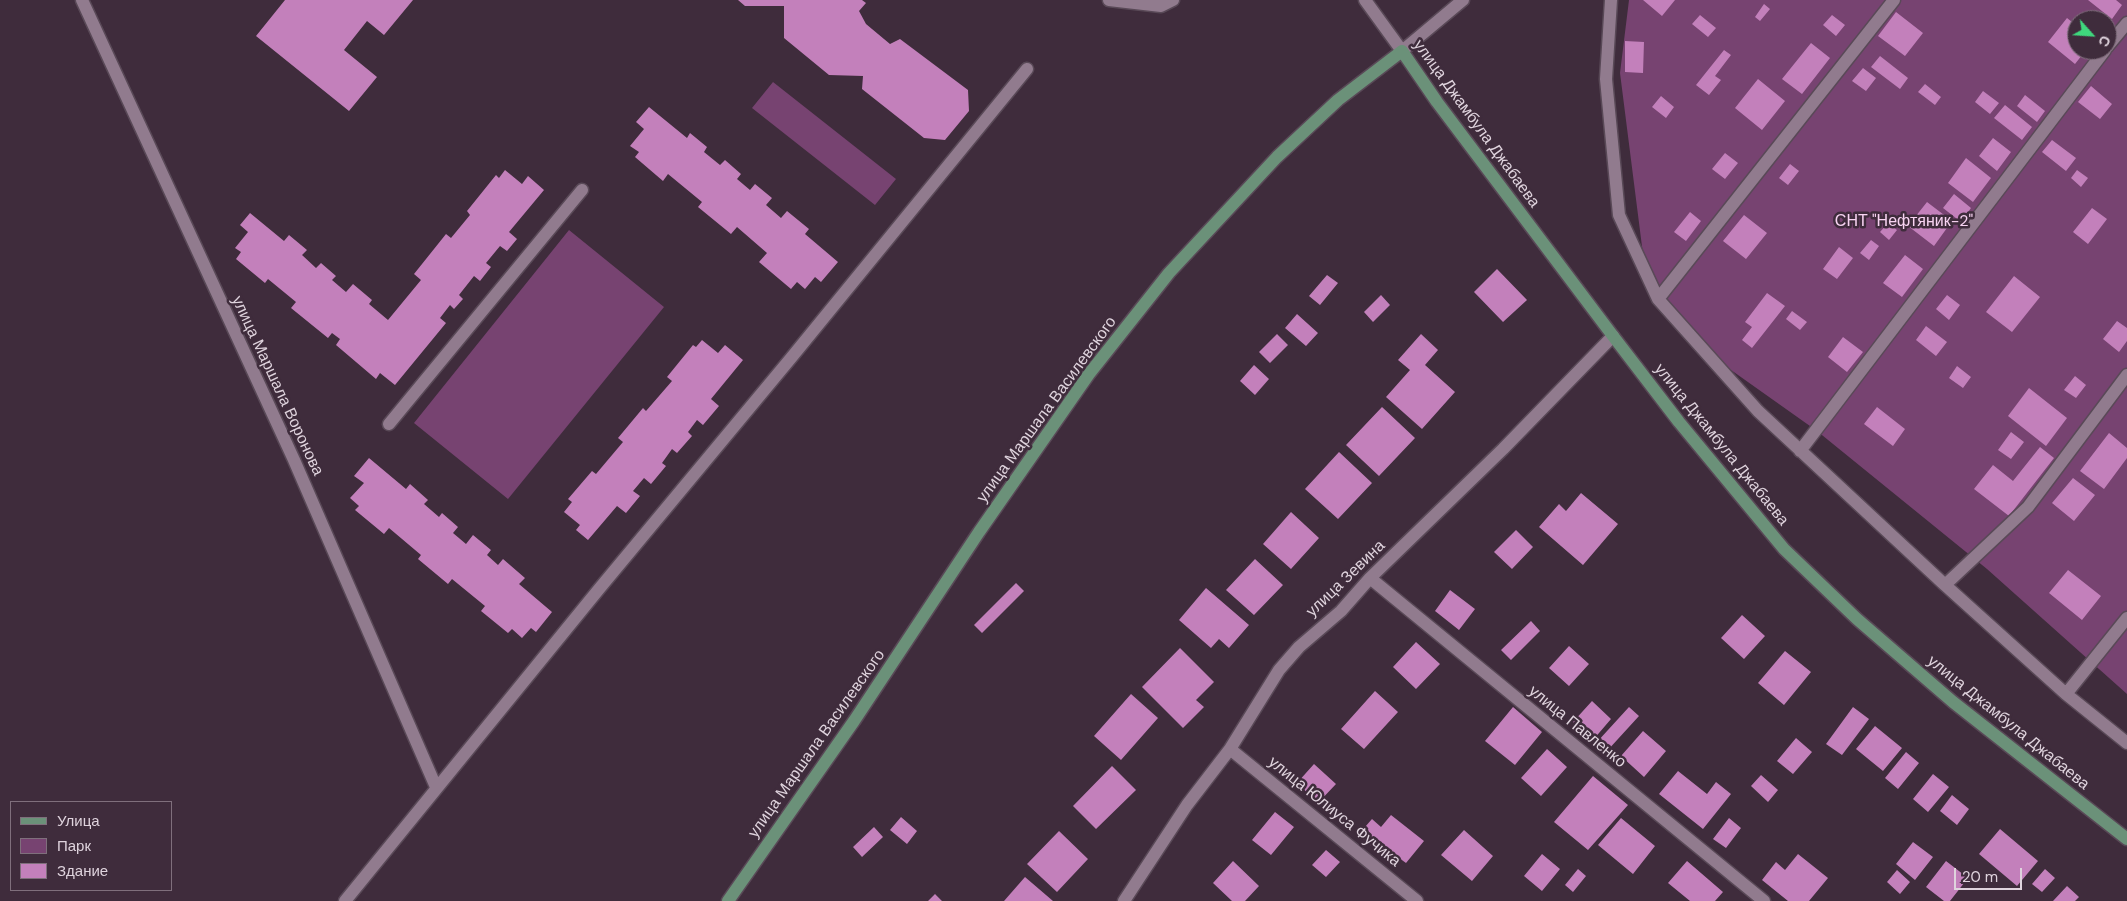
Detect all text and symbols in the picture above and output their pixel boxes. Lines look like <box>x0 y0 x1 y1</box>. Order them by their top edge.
north arrow <box>2067 10 2117 60</box>
text: С <box>2094 33 2115 50</box>
street label: улица Джамбула Джабаева <box>1409 36 1543 212</box>
park label: СНТ "Нефтяник-2" <box>1835 212 1973 232</box>
street label: улица Маршала Воронова <box>227 293 327 479</box>
street label: улица Маршала Василевского <box>973 313 1121 507</box>
street label: улица Джамбула Джабаева <box>1650 360 1792 530</box>
street label: улица Зевина <box>1303 537 1389 621</box>
street label: улица Маршала Василевского <box>745 646 889 842</box>
street label: улица Джамбула Джабаева <box>1923 652 2093 794</box>
street label: улица Павленко <box>1524 682 1630 772</box>
street label: улица Юлиуса Фучика <box>1264 753 1404 871</box>
legend <box>10 801 172 891</box>
text: Улица <box>57 811 100 831</box>
text: Парк <box>57 836 91 856</box>
scale bar <box>1957 858 2024 890</box>
text: Здание <box>57 861 108 881</box>
text: 20 m <box>1962 867 1998 887</box>

